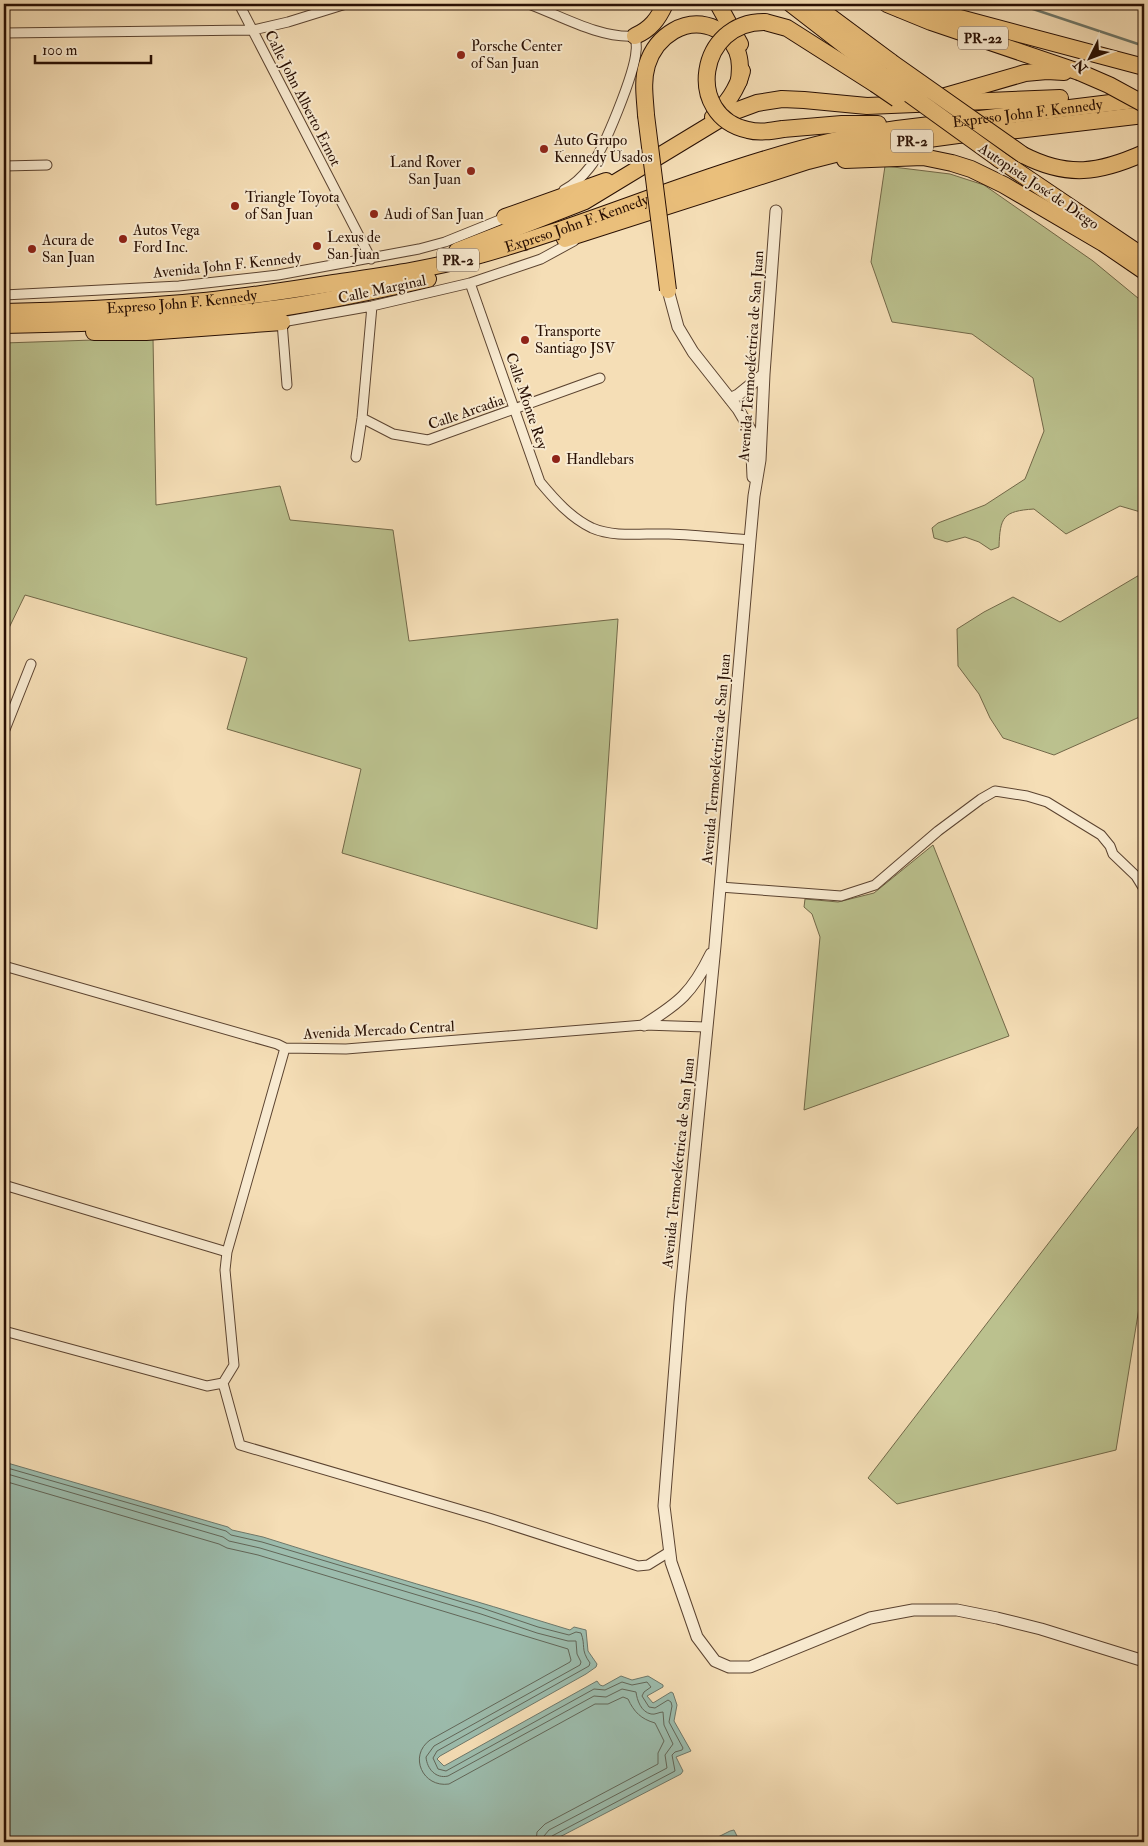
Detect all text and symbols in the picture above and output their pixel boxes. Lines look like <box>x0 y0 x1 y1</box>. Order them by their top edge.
road number: PR-22 <box>958 26 1008 49</box>
street label: Calle John Alberto Ernot <box>259 27 345 170</box>
scale bar <box>35 32 151 64</box>
north arrow <box>1066 32 1116 82</box>
place label: Porsche Center of San Juan <box>471 37 563 74</box>
text: 100 m <box>42 41 78 60</box>
marker: Porsche Center of San Juan <box>455 49 467 61</box>
text: N <box>1070 56 1092 77</box>
street label: Expreso John F. Kennedy <box>951 95 1104 132</box>
road number: PR-2 <box>891 130 933 152</box>
place label: Auto Grupo Kennedy Usados <box>553 131 653 167</box>
street label: Autopista José de Diego <box>973 138 1103 235</box>
marker: Auto Grupo Kennedy Usados <box>538 143 550 155</box>
place label: Land Rover San Juan <box>390 153 461 190</box>
marker: Land Rover San Juan <box>465 165 477 177</box>
place label: Triangle Toyota of San Juan <box>245 188 341 225</box>
street label: Expreso John F. Kennedy <box>502 190 652 257</box>
marker: Triangle Toyota of San Juan <box>229 200 241 212</box>
place label: Audi of San Juan <box>383 205 484 225</box>
marker: Audi of San Juan <box>368 208 380 220</box>
place label: Autos Vega Ford Inc. <box>132 221 201 257</box>
place label: Lexus de San Juan <box>327 228 381 265</box>
place label: Acura de San Juan <box>41 231 95 268</box>
marker: Autos Vega Ford Inc. <box>117 233 129 245</box>
marker: Lexus de San Juan <box>311 240 323 252</box>
marker: Acura de San Juan <box>26 243 38 255</box>
street label: Avenida John F. Kennedy <box>151 248 303 284</box>
road number: PR-2 <box>437 248 479 272</box>
street label: Avenida Termoeléctrica de San Juan <box>735 249 769 463</box>
street label: Calle Marginal <box>336 271 428 308</box>
street label: Expreso John F. Kennedy <box>106 286 259 318</box>
place label: Transporte Santiago JSV <box>535 322 616 359</box>
marker: Transporte Santiago JSV <box>519 334 531 346</box>
street label: Calle Monte Rey <box>501 350 552 452</box>
street label: Calle Arcadia <box>426 390 507 434</box>
place label: Handlebars <box>566 450 634 469</box>
marker: Handlebars <box>550 453 562 465</box>
street label: Avenida Termoeléctrica de San Juan <box>698 652 736 866</box>
street label: Avenida Mercado Central <box>302 1017 455 1044</box>
street label: Avenida Termoeléctrica de San Juan <box>658 1056 700 1270</box>

